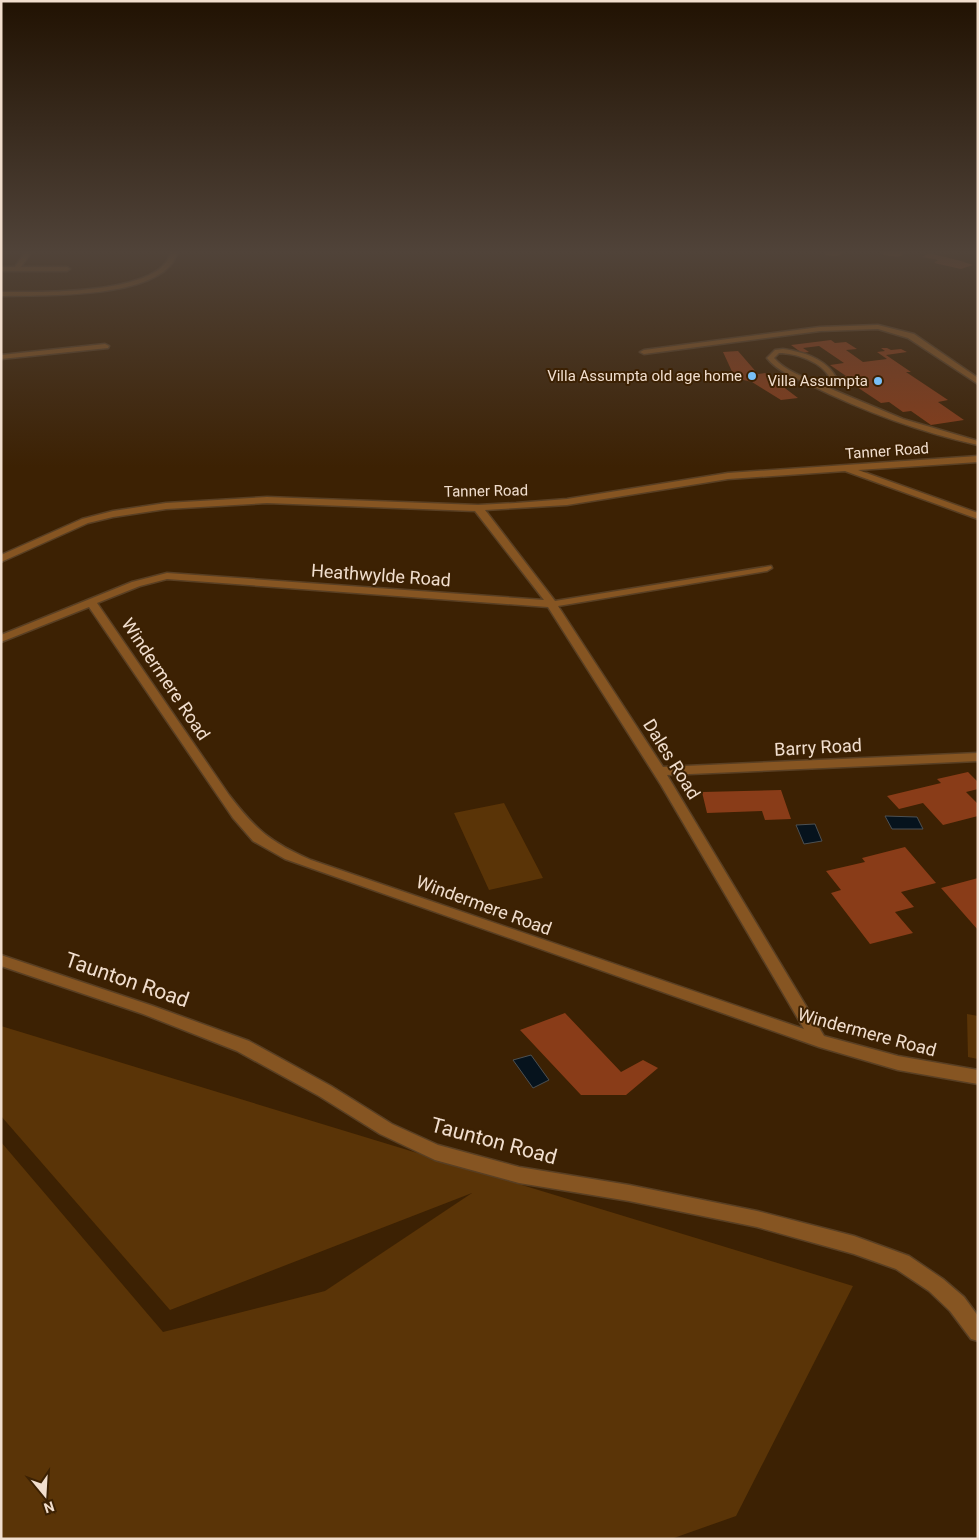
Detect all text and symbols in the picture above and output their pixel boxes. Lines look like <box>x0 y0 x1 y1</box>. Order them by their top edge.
place label: Villa Assumpta old age home <box>547 367 742 385</box>
marker: Villa Assumpta old age home <box>746 370 758 382</box>
place label: Villa Assumpta <box>767 372 868 390</box>
marker: Villa Assumpta <box>872 375 884 387</box>
street label: Tanner Road <box>844 439 930 463</box>
street label: Tanner Road <box>444 481 528 501</box>
street label: Heathwylde Road <box>311 560 451 590</box>
street label: Windermere Road <box>117 614 215 744</box>
street label: Dales Road <box>639 715 705 803</box>
street label: Barry Road <box>774 734 862 760</box>
street label: Windermere Road <box>413 871 555 939</box>
street label: Taunton Road <box>62 948 192 1012</box>
street label: Windermere Road <box>795 1003 939 1061</box>
street label: Taunton Road <box>428 1113 560 1169</box>
north arrow <box>20 1470 70 1520</box>
text: N <box>42 1498 56 1517</box>

